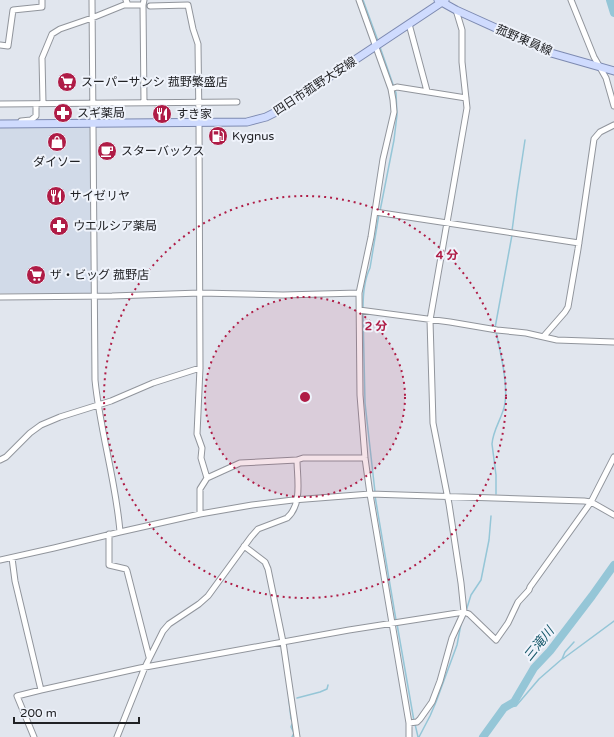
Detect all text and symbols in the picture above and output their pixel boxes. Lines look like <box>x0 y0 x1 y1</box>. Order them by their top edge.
street label: 菰野東員線 <box>494 22 554 58</box>
street label: 四日市菰野大安線 <box>271 54 359 118</box>
supermarket icon: スーパーサンシ 菰野繁盛店 <box>56 71 78 93</box>
place label: スーパーサンシ 菰野繁盛店 <box>81 75 228 89</box>
pharmacy icon: スギ薬局 <box>52 102 74 124</box>
restaurant icon: すき家 <box>151 103 173 125</box>
place label: スギ薬局 <box>77 106 125 120</box>
place label: すき家 <box>176 107 212 121</box>
fuel station icon: Kygnus <box>207 125 229 147</box>
place label: Kygnus <box>232 129 275 143</box>
shop icon: ダイソー <box>46 131 68 153</box>
cafe icon: スターバックス <box>96 140 118 162</box>
place label: スターバックス <box>121 144 205 158</box>
place label: ダイソー <box>33 155 81 169</box>
restaurant icon: サイゼリヤ <box>45 185 67 207</box>
place label: サイゼリヤ <box>70 189 130 203</box>
pharmacy icon: ウエルシア薬局 <box>48 215 70 237</box>
place label: ウエルシア薬局 <box>73 219 157 233</box>
text: 4 分 <box>436 248 458 262</box>
supermarket icon: ザ・ビッグ 菰野店 <box>25 264 47 286</box>
place label: ザ・ビッグ 菰野店 <box>50 268 149 282</box>
text: 2 分 <box>365 319 387 333</box>
centre of rings <box>298 390 312 404</box>
water label: 三滝川 <box>521 622 559 664</box>
scale bar <box>14 699 139 725</box>
text: 200 m <box>20 706 57 720</box>

